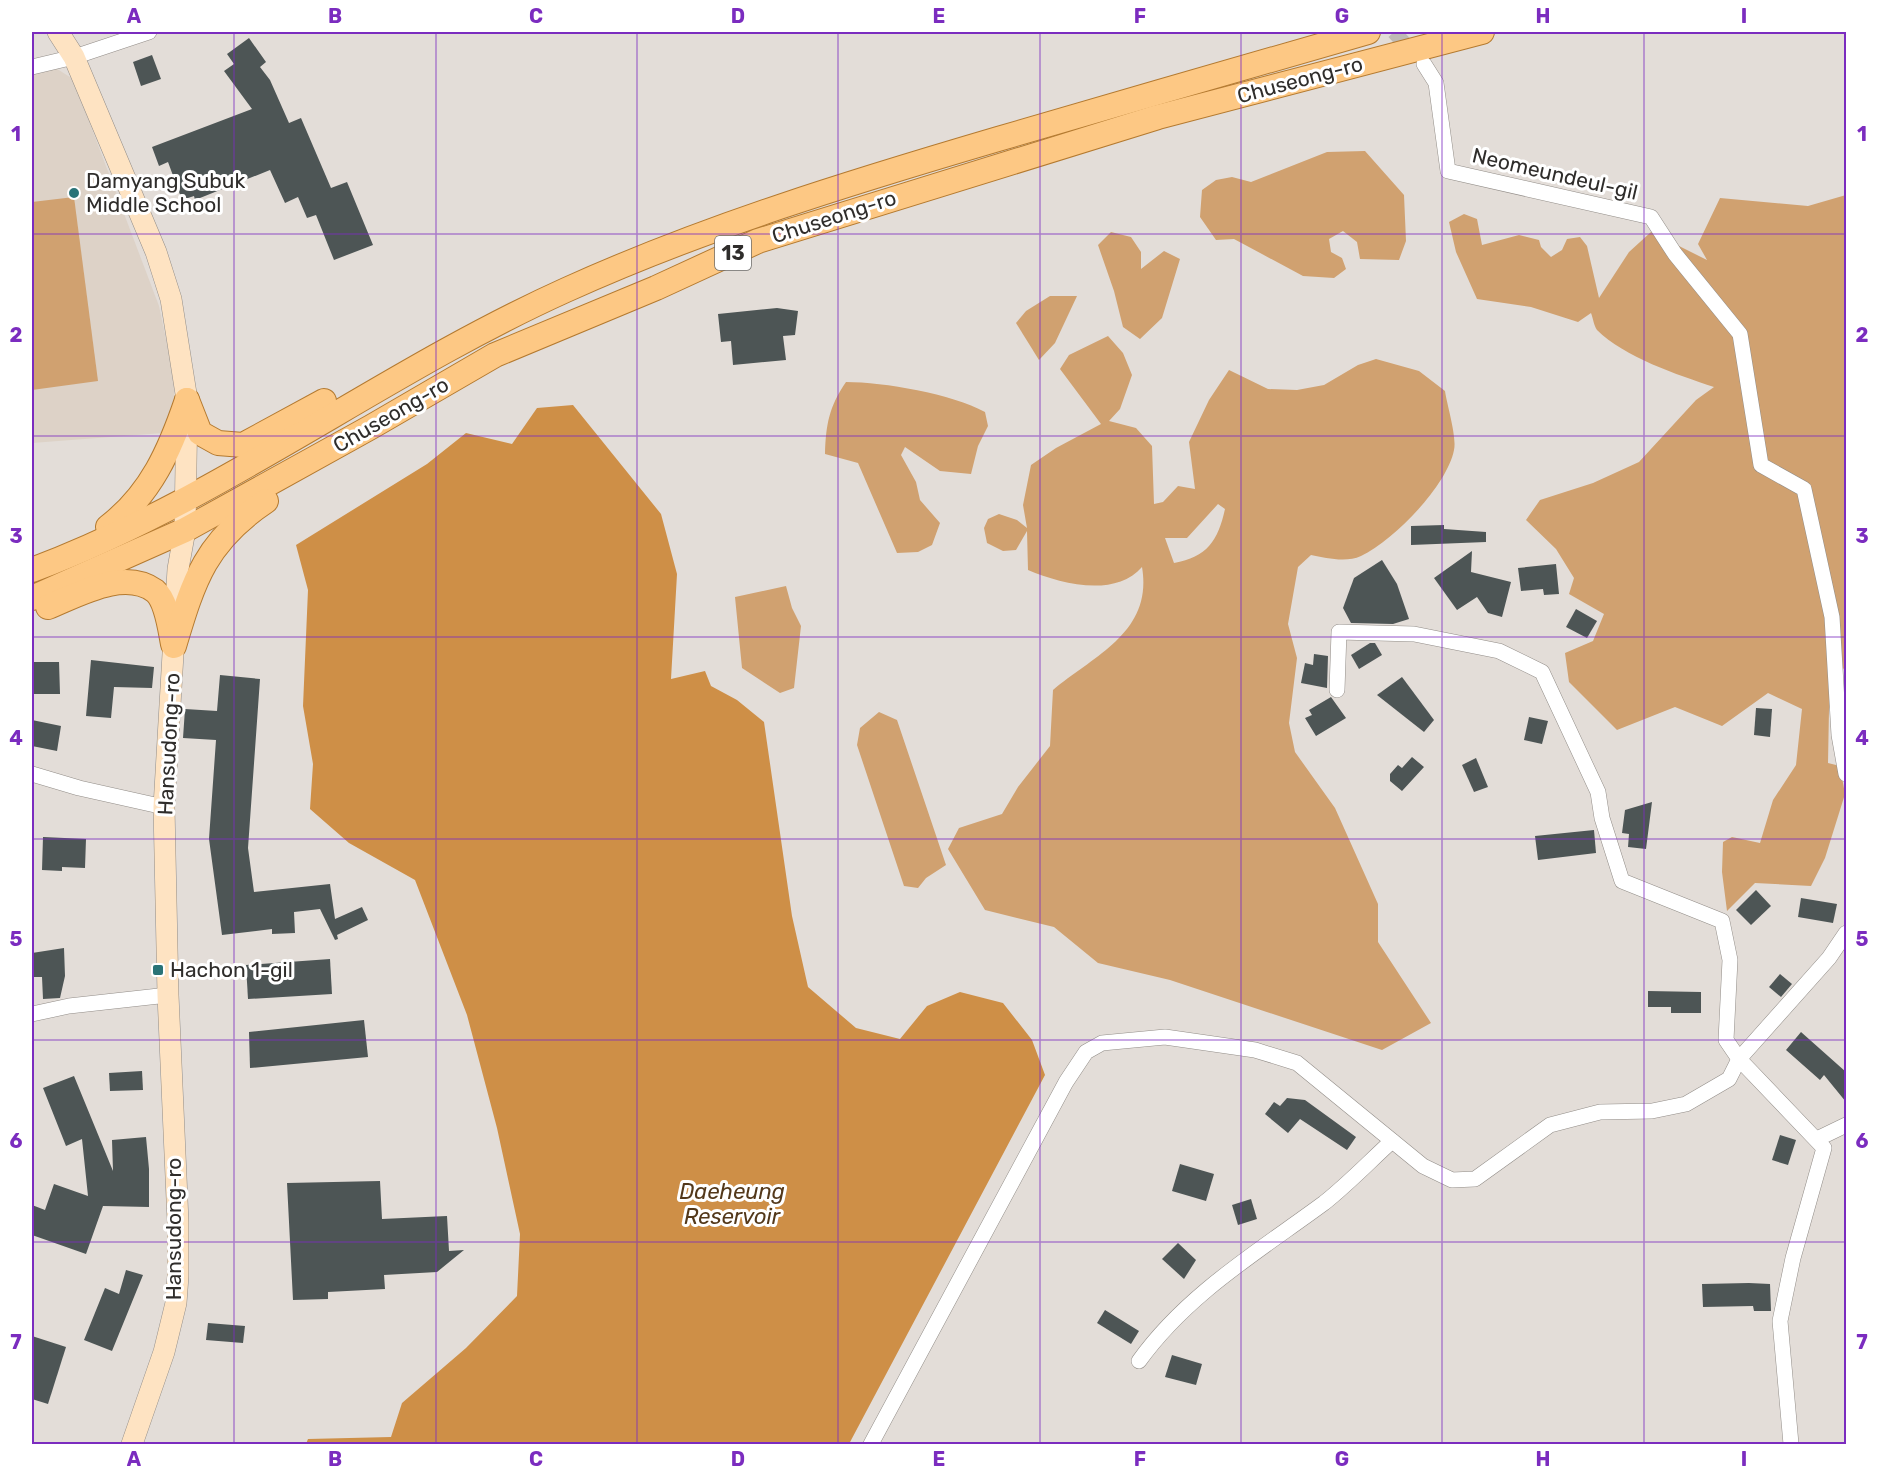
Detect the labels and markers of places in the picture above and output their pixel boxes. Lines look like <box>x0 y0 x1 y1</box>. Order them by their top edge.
place label: Damyang Subuk Middle School <box>86 168 245 217</box>
marker: Damyang Subuk Middle School <box>67 186 81 200</box>
place label: Hachon 1-gil <box>170 957 293 982</box>
marker: Hachon 1-gil <box>151 963 165 977</box>

